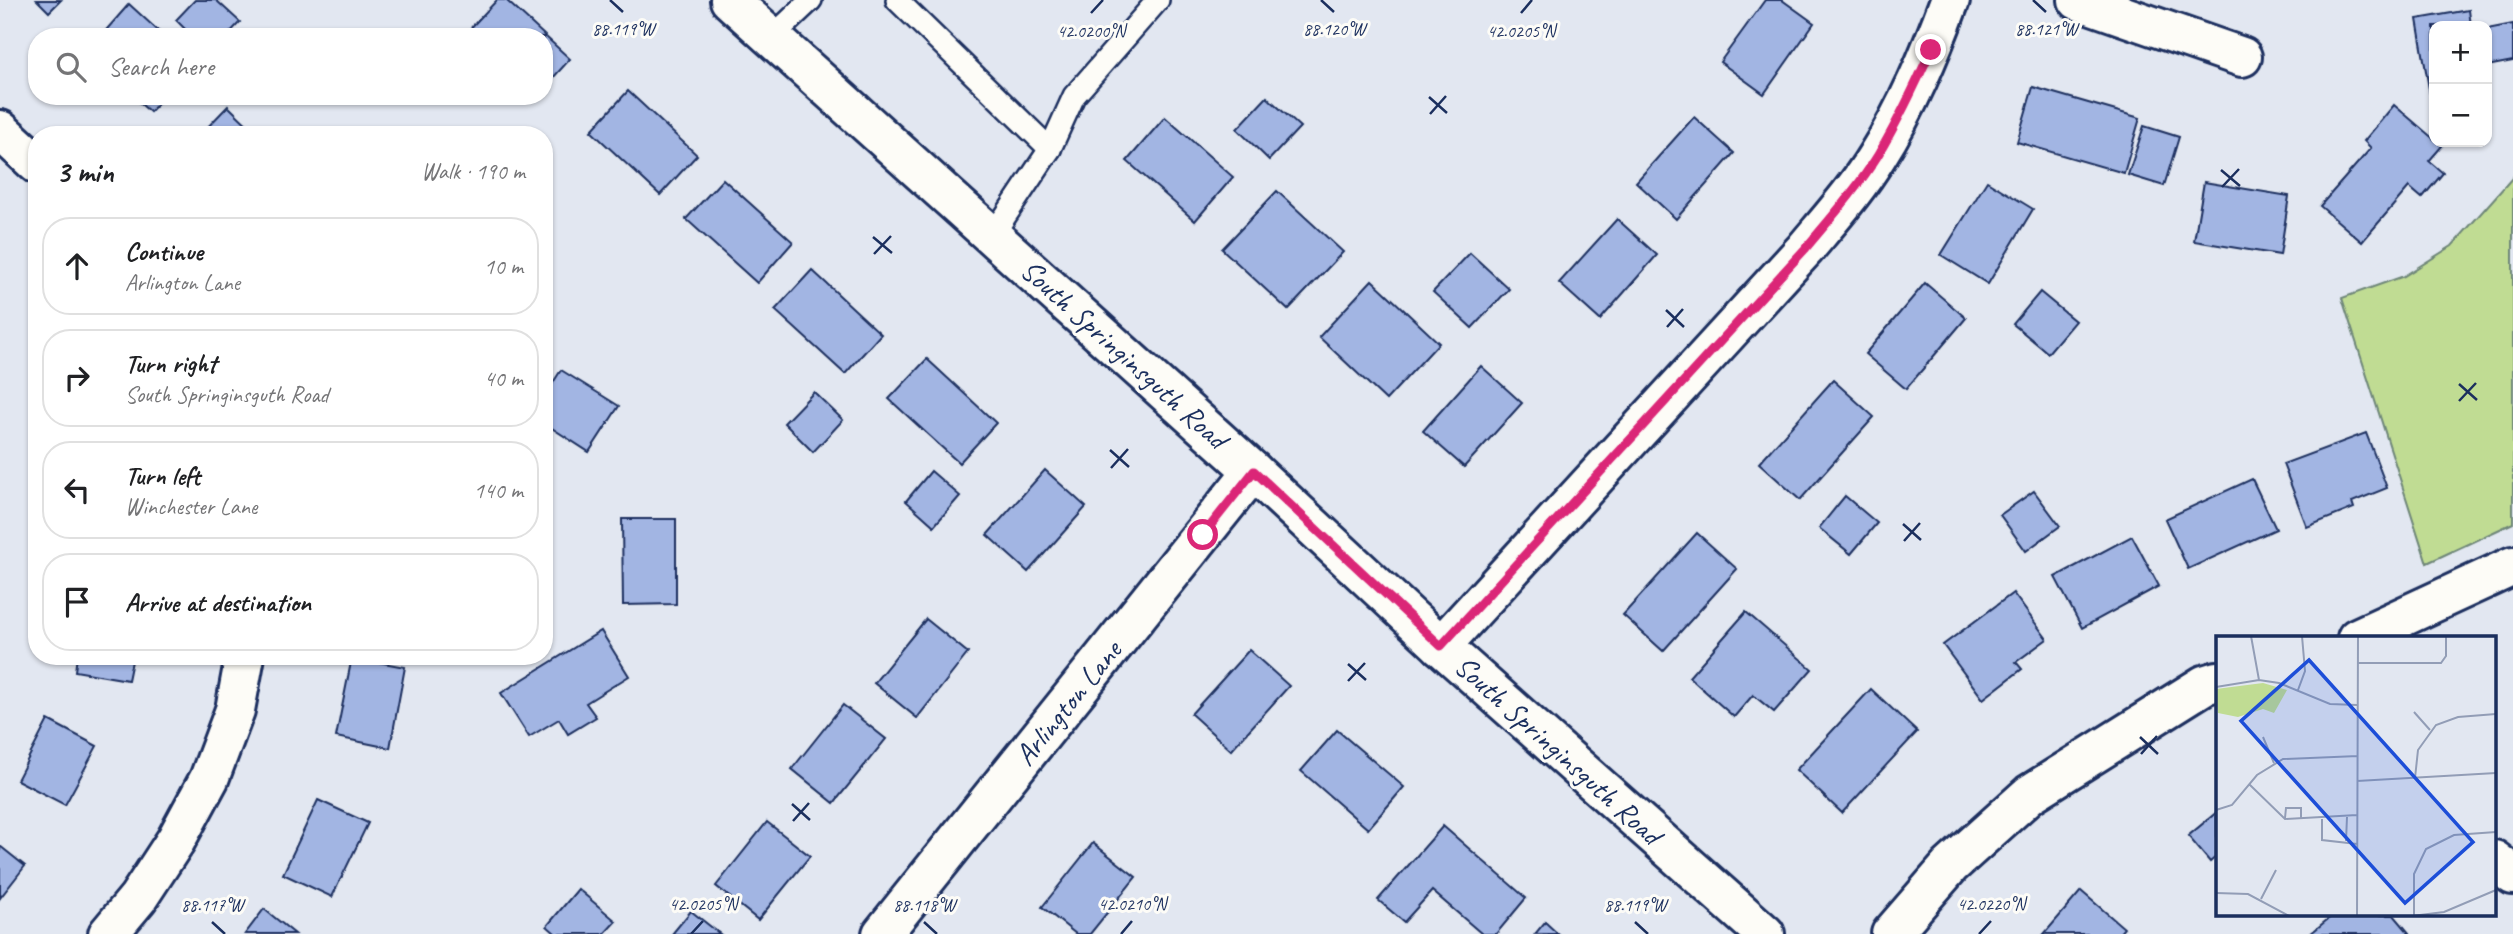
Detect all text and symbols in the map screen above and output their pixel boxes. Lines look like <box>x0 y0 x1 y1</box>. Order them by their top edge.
text: 88.119°W <box>592 18 657 40</box>
text: 88.120°W <box>1303 18 1368 40</box>
text: 88.121°W <box>2015 18 2080 40</box>
text: 42.0200°N <box>1057 20 1128 42</box>
text: 42.0205°N <box>1487 20 1558 42</box>
map controls <box>2429 21 2492 147</box>
button: + <box>2429 21 2492 84</box>
search box <box>28 28 553 105</box>
route end <box>1915 34 1946 65</box>
icon: search <box>52 48 90 86</box>
text: Search here <box>108 50 214 83</box>
button: − <box>2429 84 2492 147</box>
text: 3 min <box>56 153 113 191</box>
text: Walk · 190 m <box>421 157 525 186</box>
text: Continue <box>125 235 203 268</box>
icon: ahead <box>58 247 96 285</box>
street label: South Springinsguth Road <box>1013 251 1239 460</box>
text: 10 m <box>484 252 523 281</box>
text: Arlington Lane <box>125 268 240 297</box>
text: Turn right <box>125 347 216 380</box>
icon: right <box>58 359 96 397</box>
text: 40 m <box>484 364 523 393</box>
text: South Springinsguth Road <box>125 380 329 409</box>
text: Turn left <box>125 459 200 492</box>
icon: left <box>58 471 96 509</box>
text: 140 m <box>474 476 523 505</box>
text: Winchester Lane <box>125 492 257 521</box>
route start <box>1187 519 1218 550</box>
icon: arrive <box>58 583 96 621</box>
text: Arrive at destination <box>125 586 311 619</box>
street label: Arlington Lane <box>1006 631 1131 773</box>
inset map <box>2216 636 2496 916</box>
street label: South Springinsguth Road <box>1447 647 1673 856</box>
text: 42.0205°N <box>669 893 740 915</box>
text: 42.0210°N <box>1098 893 1169 915</box>
text: 42.0220°N <box>1957 893 2028 915</box>
text: 88.117°W <box>181 894 246 916</box>
text: 88.118°W <box>893 894 958 916</box>
text: 88.119°W <box>1604 894 1669 916</box>

